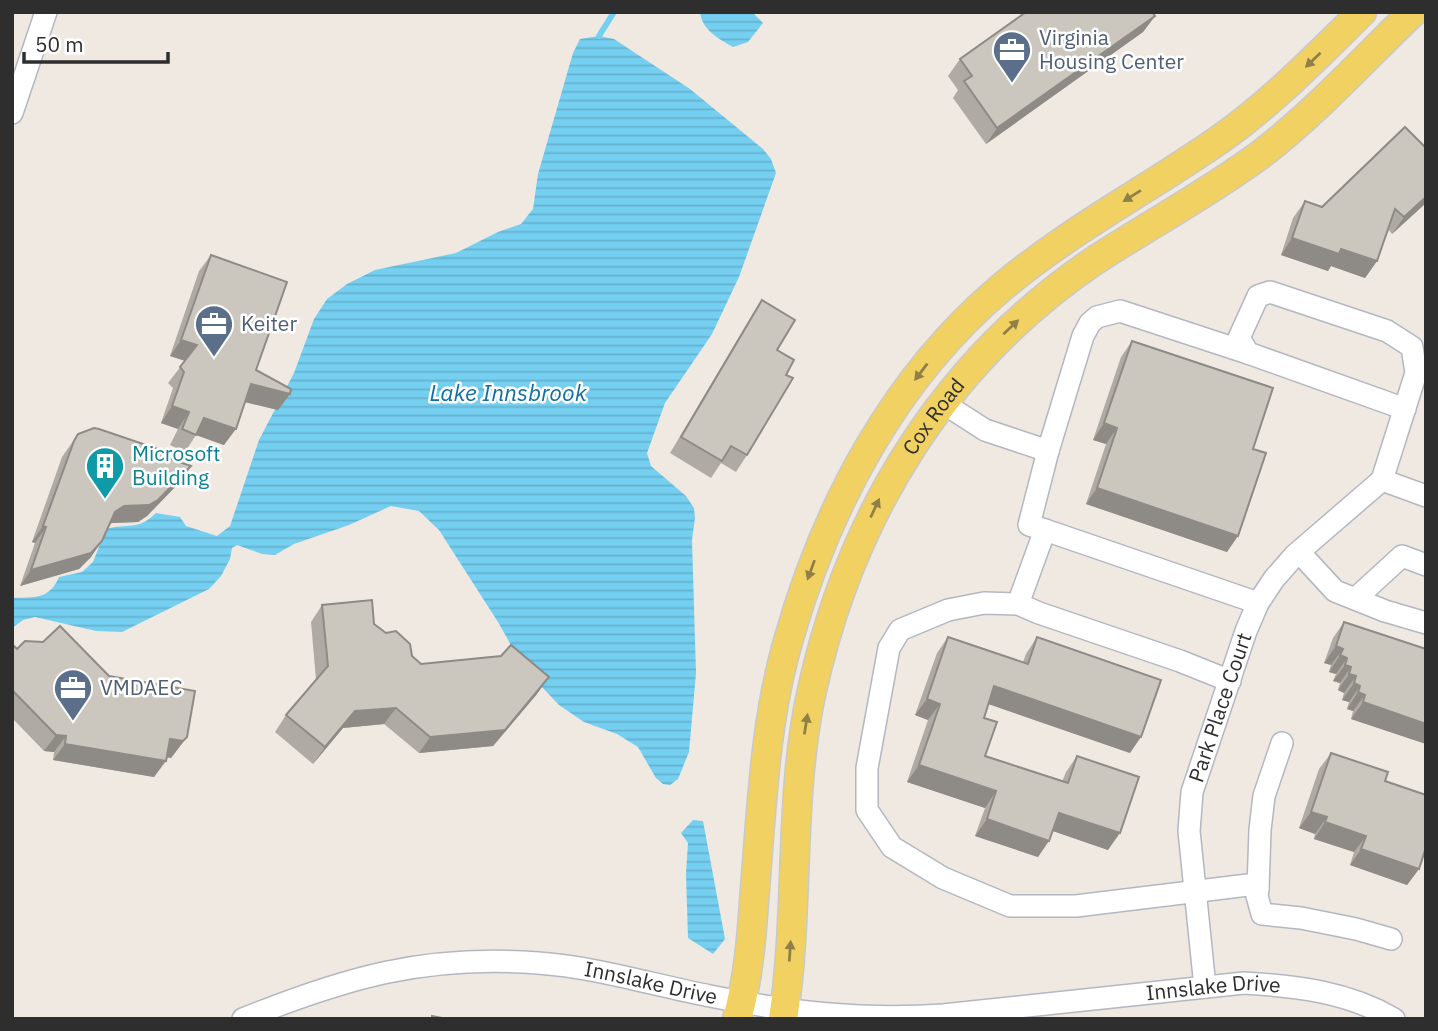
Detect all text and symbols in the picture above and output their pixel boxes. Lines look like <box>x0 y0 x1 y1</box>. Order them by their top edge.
scale bar <box>24 21 168 65</box>
place label: Virginia Housing Center <box>1039 23 1184 75</box>
office icon: Virginia Housing Center <box>991 29 1033 84</box>
text: 50 m <box>35 30 84 58</box>
one-way arrow <box>1305 51 1322 68</box>
one-way arrow <box>1122 189 1141 202</box>
office icon: Keiter <box>193 303 235 358</box>
place label: Keiter <box>241 309 297 337</box>
one-way arrow <box>1002 320 1019 336</box>
one-way arrow <box>915 363 929 381</box>
street label: Cox Road <box>895 372 970 460</box>
water label: Lake Innsbrook <box>429 377 588 407</box>
place label: Microsoft Building <box>132 439 220 491</box>
building icon: Microsoft Building <box>84 445 126 500</box>
one-way arrow <box>870 498 881 519</box>
one-way arrow <box>805 559 816 580</box>
street label: Park Place Court <box>1181 629 1257 786</box>
office icon: VMDAEC <box>52 667 94 722</box>
place label: VMDAEC <box>100 673 182 701</box>
one-way arrow <box>801 713 812 735</box>
one-way arrow <box>785 940 796 962</box>
street label: Innslake Drive <box>582 954 720 1010</box>
street label: Innslake Drive <box>1144 968 1282 1006</box>

